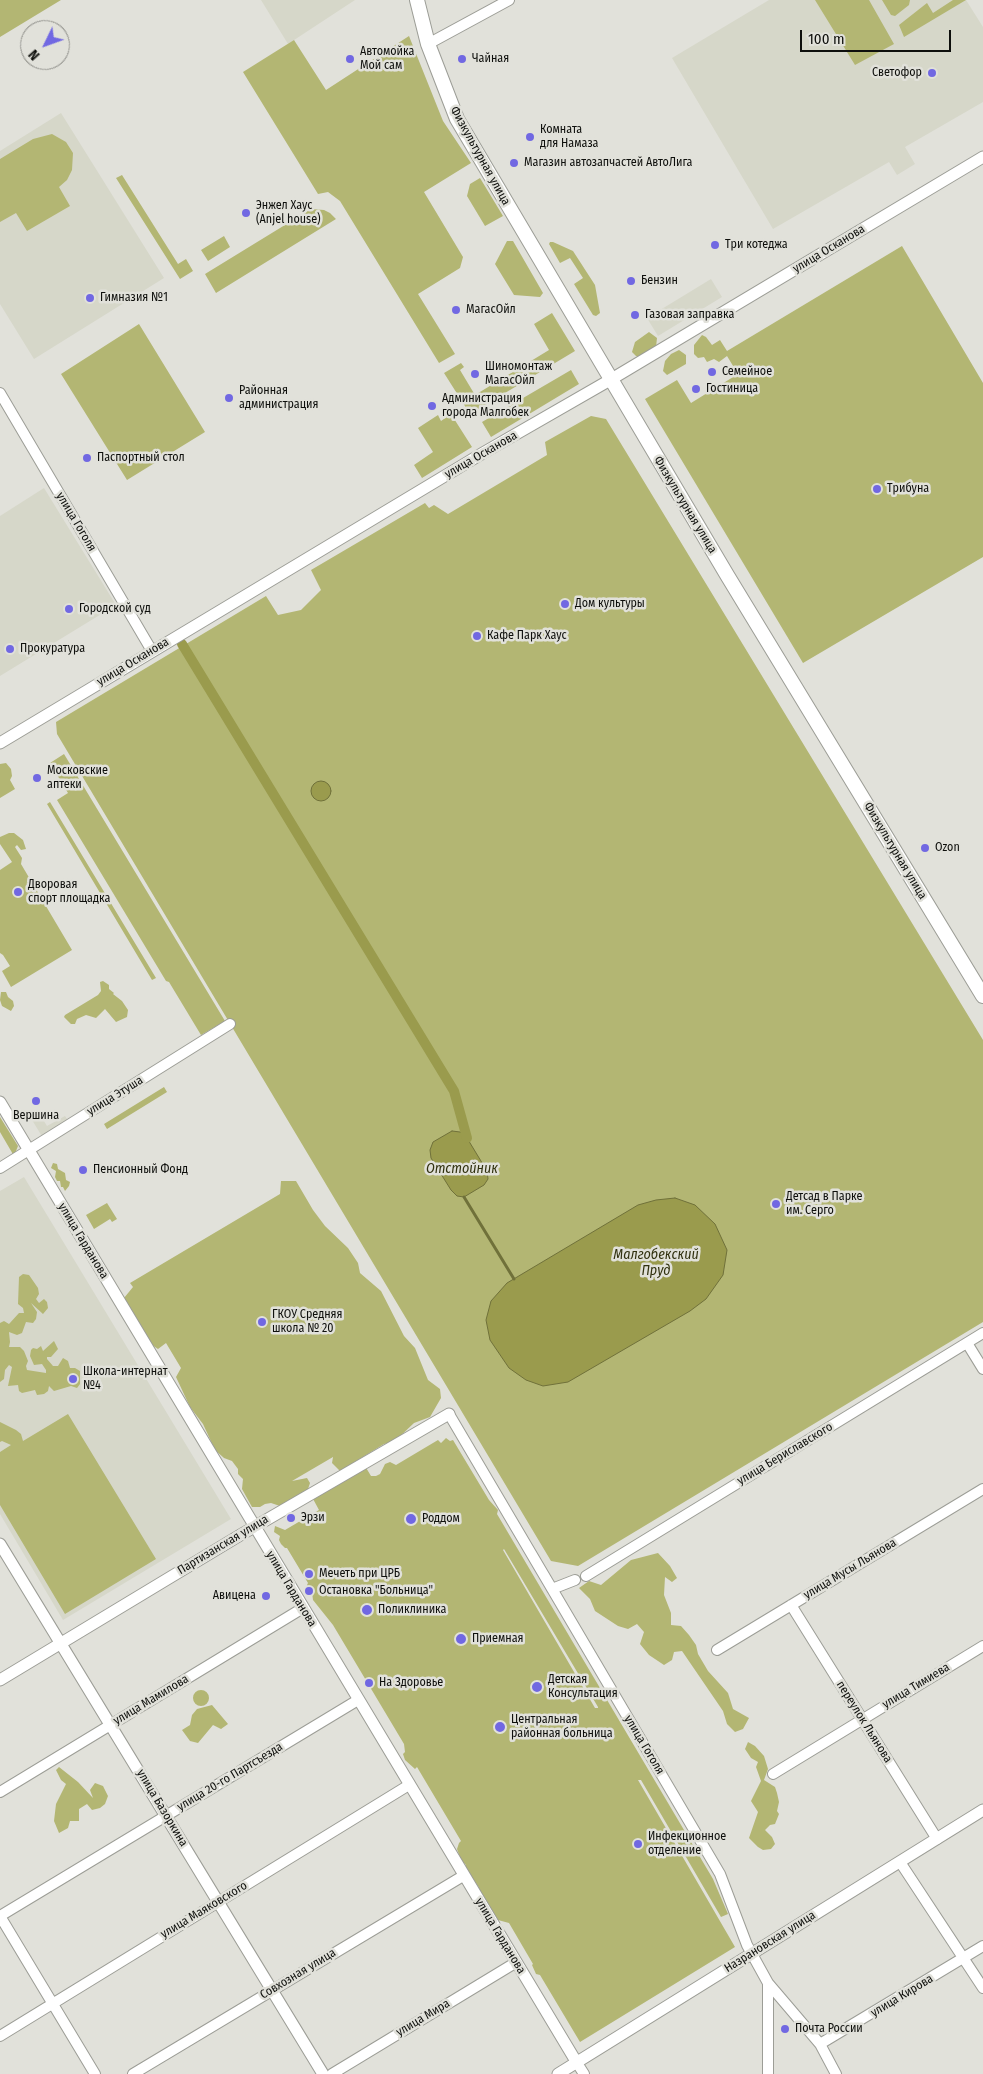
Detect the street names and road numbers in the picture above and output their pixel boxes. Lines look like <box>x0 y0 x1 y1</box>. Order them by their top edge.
street label: Физкультурная улица <box>447 104 513 208</box>
street label: улица Осканова <box>790 222 868 276</box>
street label: улица Осканова <box>442 428 520 482</box>
street label: Физкультурная улица <box>650 454 720 556</box>
street label: улица Гоголя <box>53 490 99 554</box>
street label: улица Осканова <box>94 635 172 689</box>
street label: Физкультурная улица <box>860 800 930 902</box>
street label: улица Этуша <box>84 1073 146 1119</box>
street label: улица Гарданова <box>55 1201 111 1281</box>
street label: улица Бериславского <box>735 1420 835 1488</box>
street label: Партизанская улица <box>175 1512 271 1578</box>
street label: улица Мусы Льянова <box>801 1536 899 1602</box>
street label: улица Гарданова <box>263 1549 319 1629</box>
street label: улица Тимиева <box>880 1660 952 1712</box>
street label: улица Мамилова <box>111 1672 191 1728</box>
street label: переулок Льянова <box>833 1678 895 1766</box>
street label: улица Гоголя <box>621 1713 667 1777</box>
street label: улица 20-го Партсъезда <box>175 1740 285 1814</box>
street label: улица Базоркина <box>133 1767 191 1849</box>
street label: улица Маяковского <box>158 1878 250 1942</box>
street label: улица Гарданова <box>472 1896 528 1976</box>
street label: Назрановская улица <box>722 1908 818 1976</box>
street label: Совхозная улица <box>258 1946 338 2002</box>
street label: улица Кирова <box>868 1972 936 2020</box>
street label: улица Мира <box>394 1996 452 2040</box>

